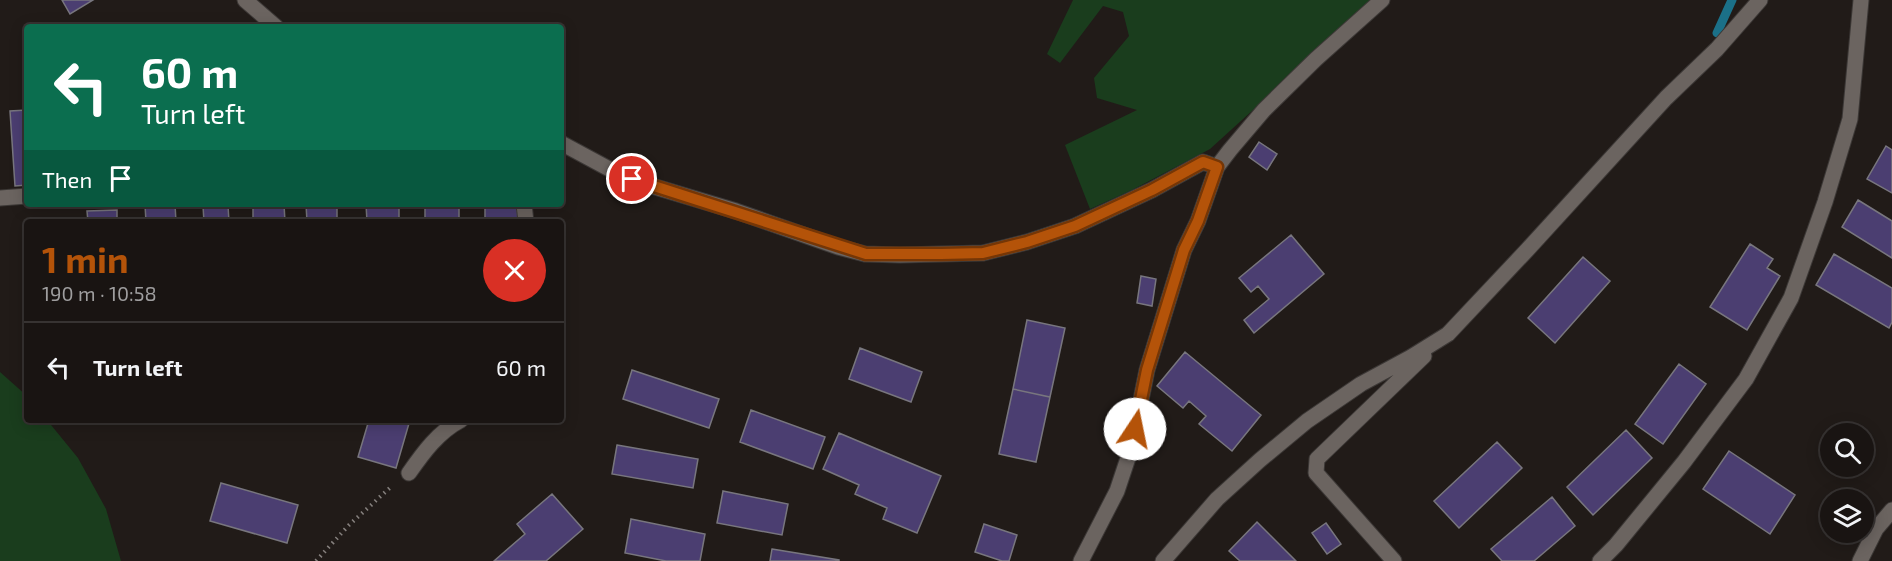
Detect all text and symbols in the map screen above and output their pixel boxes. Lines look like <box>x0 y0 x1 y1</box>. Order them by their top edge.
text: 60 m <box>141 46 238 96</box>
icon: left <box>42 48 120 126</box>
text: Turn left <box>141 97 245 129</box>
pin <box>606 153 657 204</box>
icon: arrive <box>104 162 137 195</box>
icon: arrive <box>615 162 648 195</box>
text: Then <box>42 166 92 192</box>
text: 1 min <box>42 237 129 280</box>
button: close <box>483 239 546 302</box>
text: 190 m · 10:58 <box>42 281 157 305</box>
icon: left <box>42 351 75 384</box>
text: Turn left <box>93 354 182 380</box>
text: 60 m <box>496 354 546 380</box>
position arrow <box>1103 397 1167 461</box>
map controls <box>1820 423 1874 543</box>
button: search <box>1820 423 1874 477</box>
button: layers <box>1820 489 1874 543</box>

